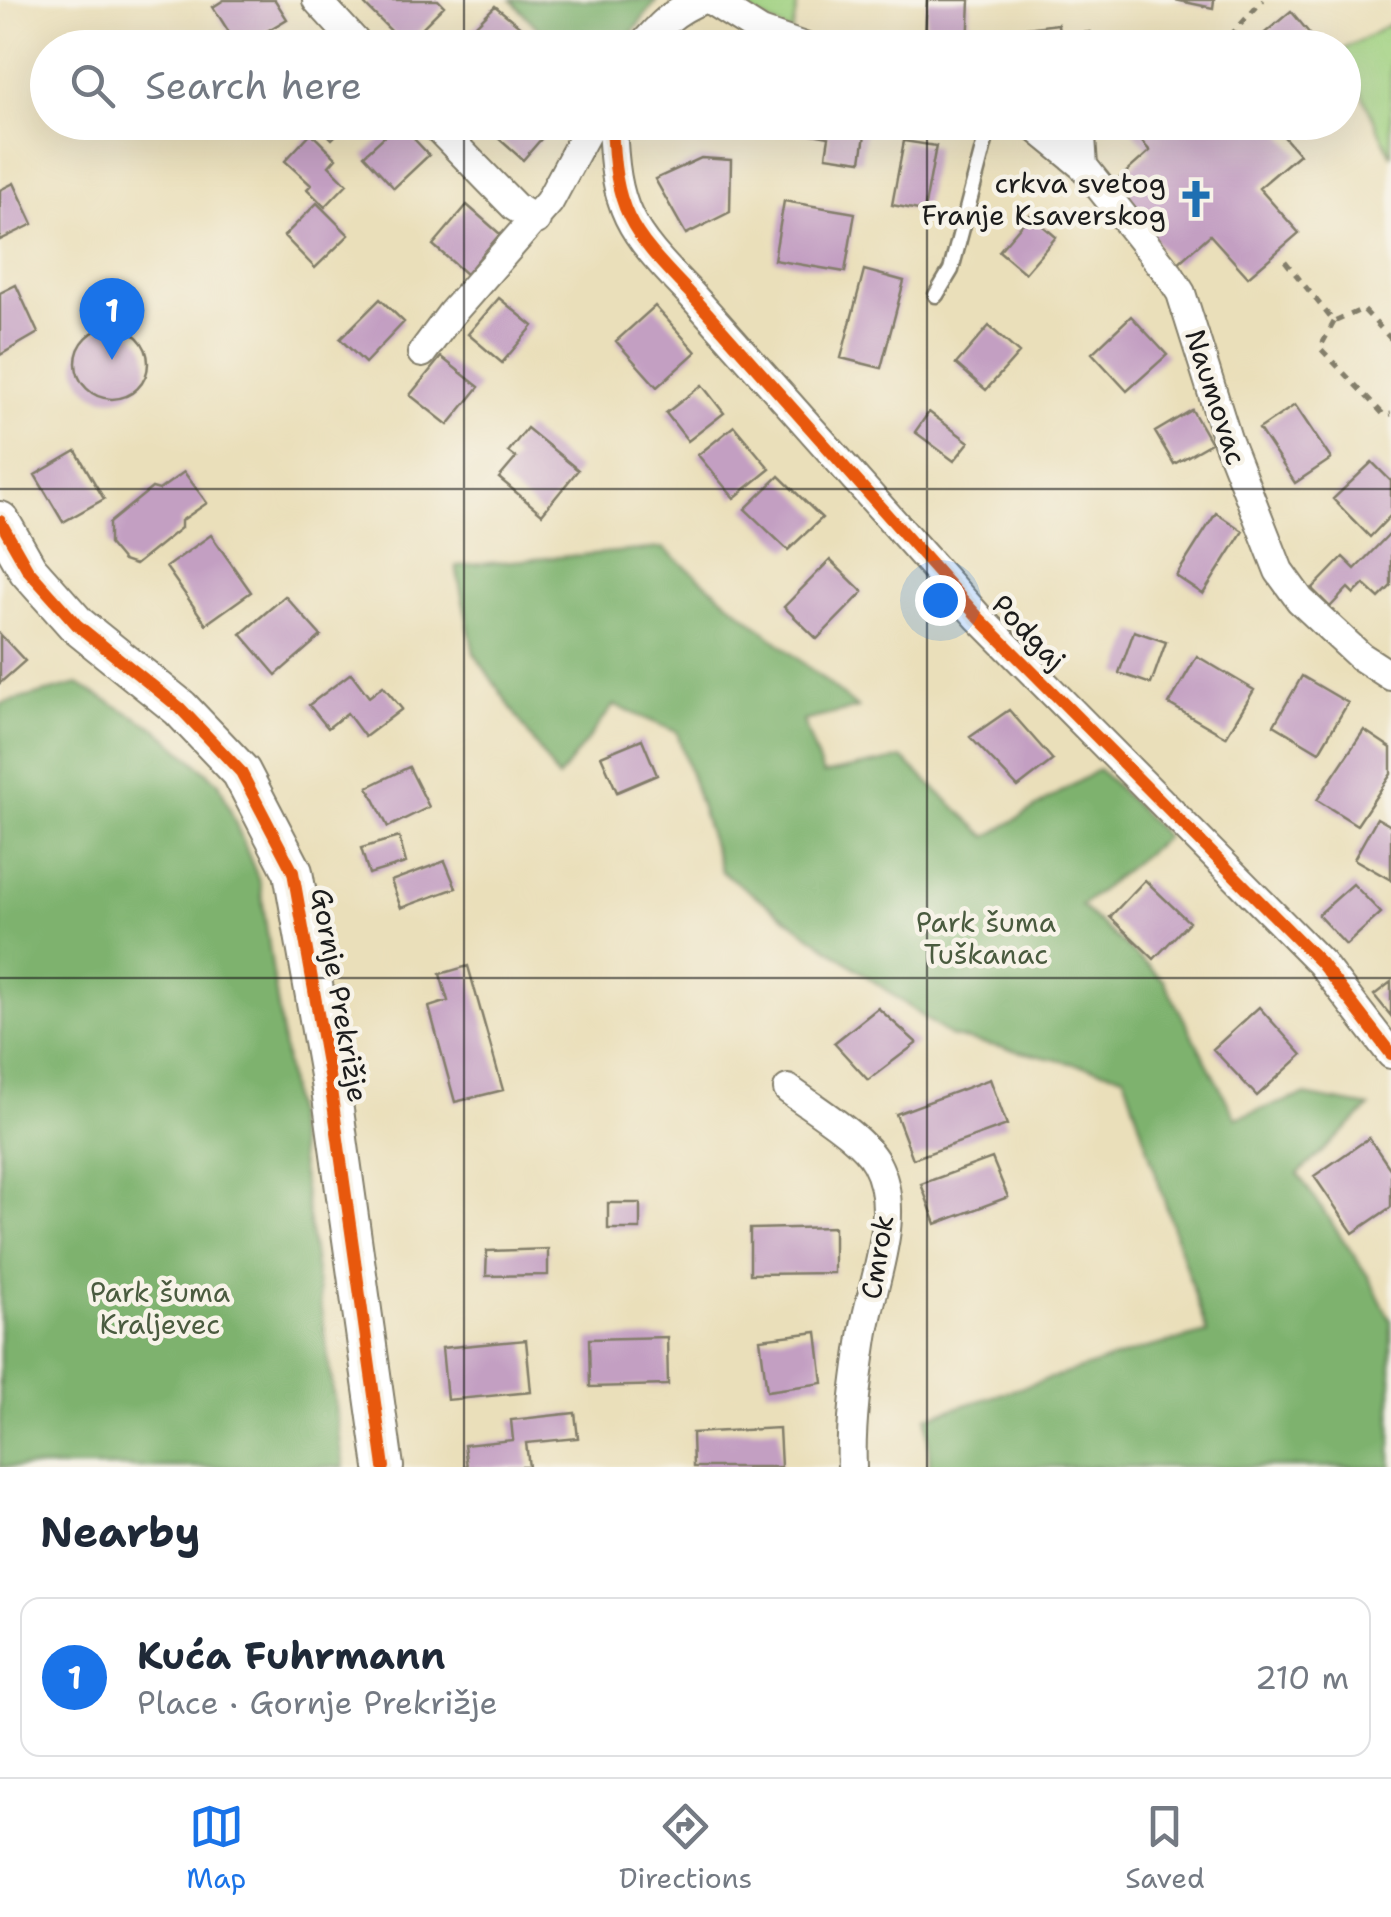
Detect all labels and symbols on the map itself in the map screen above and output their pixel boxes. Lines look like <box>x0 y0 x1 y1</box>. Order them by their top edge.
place label: crkva svetog Franje Ksaverskog <box>921 164 1166 234</box>
church icon: crkva svetog Franje Ksaverskog <box>1175 178 1217 220</box>
pin: 1 <box>80 278 144 360</box>
street label: Naumovac <box>1176 324 1256 470</box>
your location <box>915 575 966 626</box>
street label: Podgaj <box>984 586 1074 678</box>
street label: Gornje Prekrižje <box>302 885 378 1105</box>
park label: Park šuma Tuškanac <box>916 903 1056 973</box>
street label: Cmrok <box>852 1212 902 1302</box>
park label: Park šuma Kraljevec <box>90 1273 230 1343</box>

